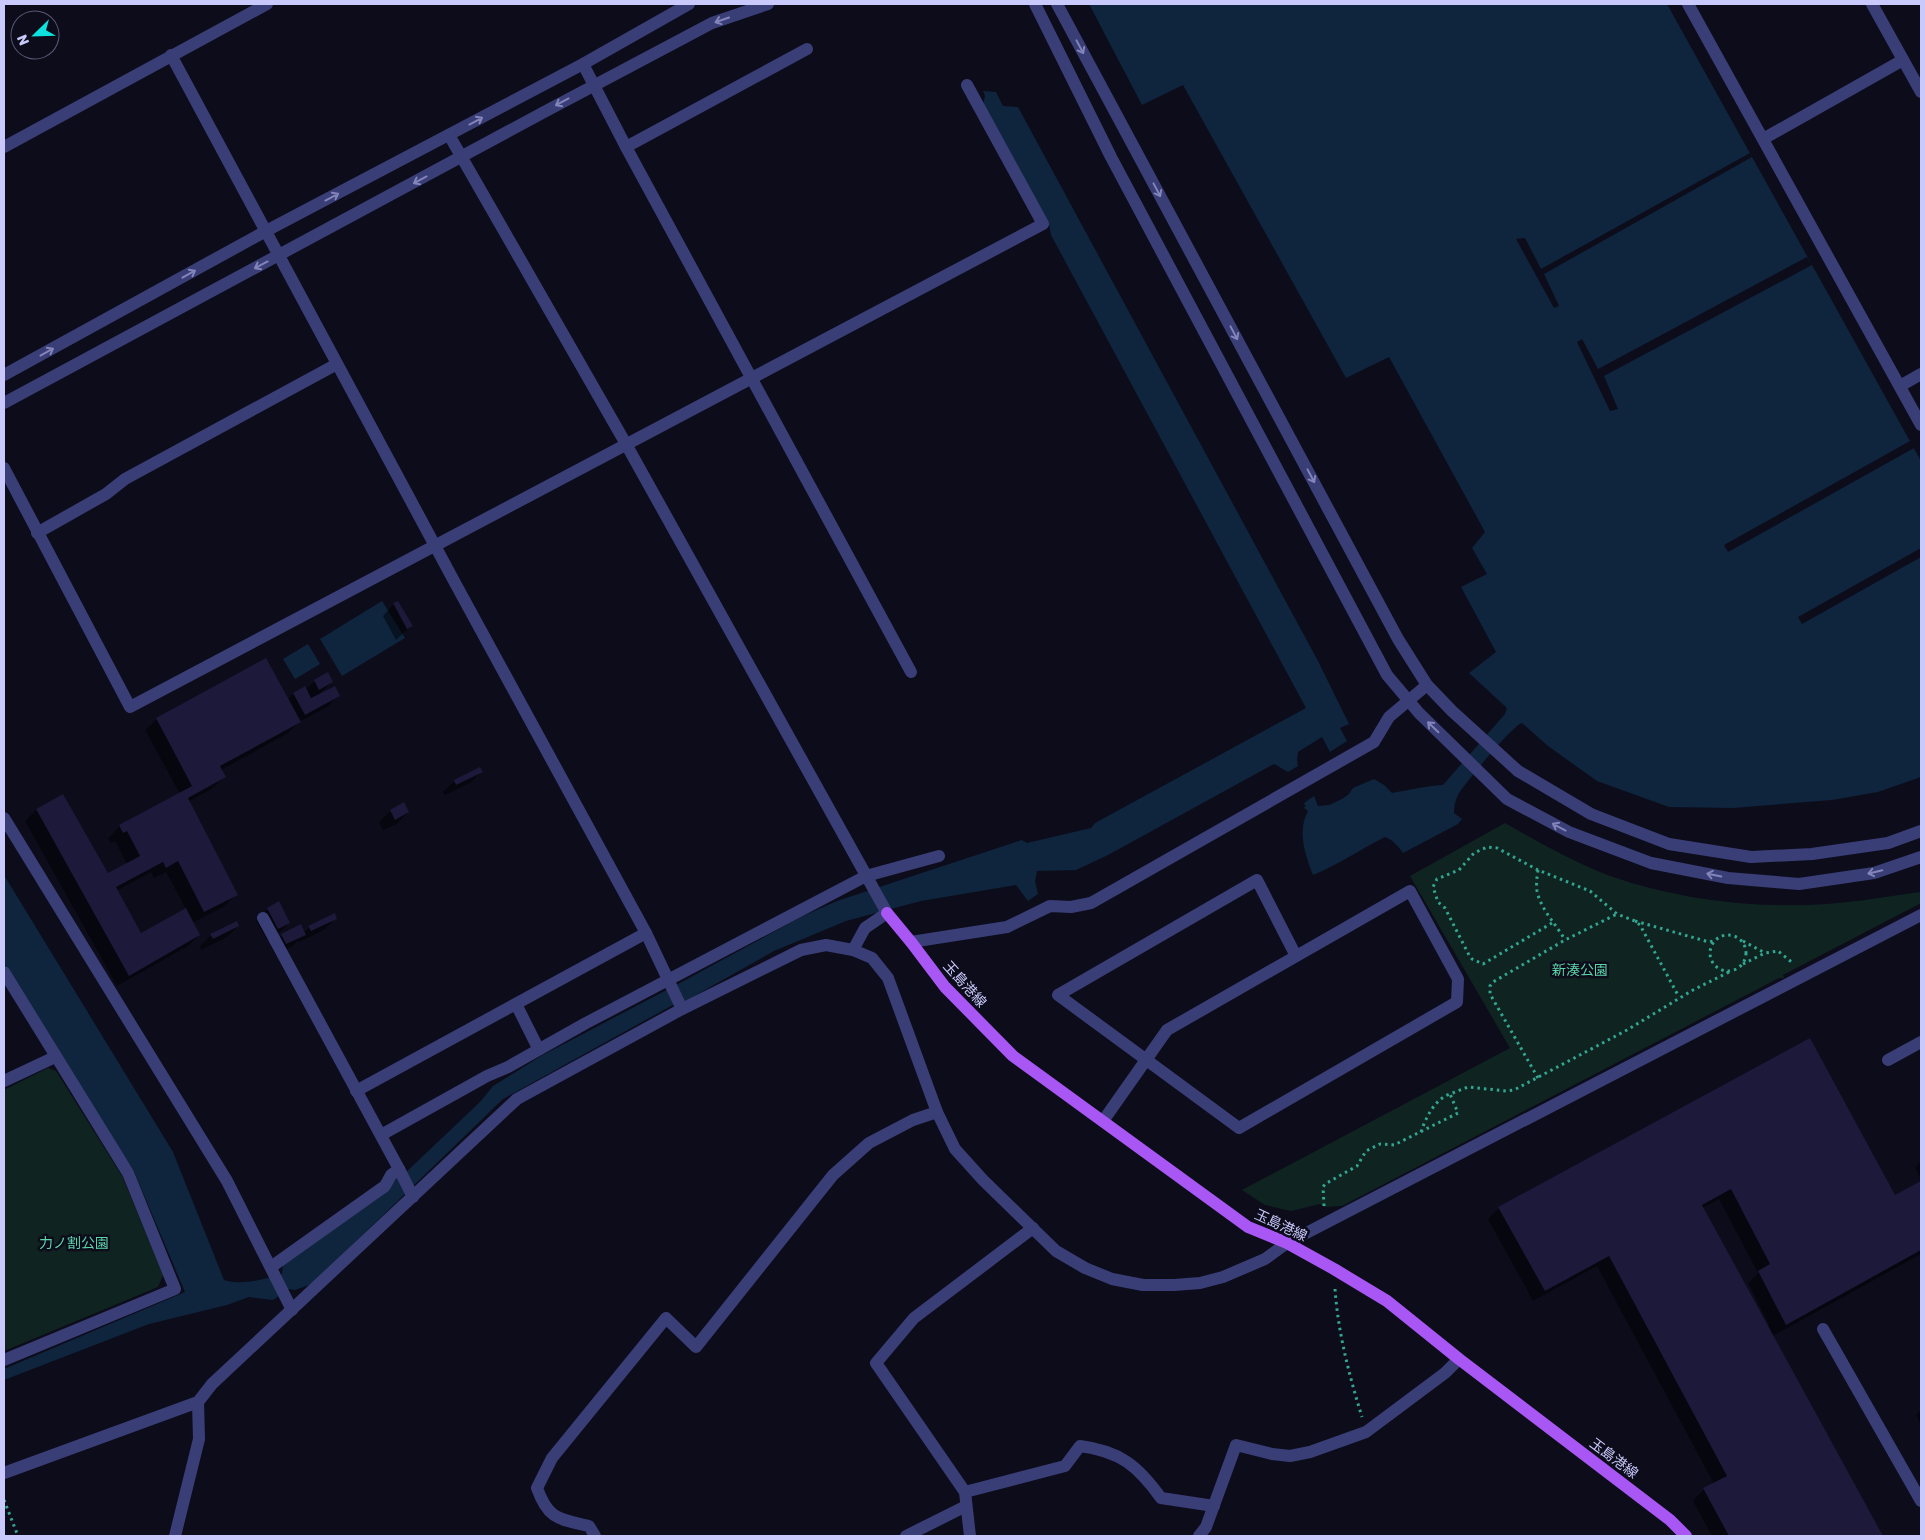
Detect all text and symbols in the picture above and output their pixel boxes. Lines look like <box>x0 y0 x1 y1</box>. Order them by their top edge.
north arrow <box>10 10 60 60</box>
one-way arrow <box>715 16 731 25</box>
text: N <box>14 32 33 48</box>
one-way arrow <box>1075 39 1085 54</box>
one-way arrow <box>555 97 570 107</box>
one-way arrow <box>468 116 483 125</box>
one-way arrow <box>412 175 427 185</box>
one-way arrow <box>1153 182 1162 197</box>
one-way arrow <box>324 191 339 201</box>
one-way arrow <box>254 261 269 270</box>
one-way arrow <box>181 268 196 278</box>
one-way arrow <box>1230 325 1239 340</box>
one-way arrow <box>39 346 53 356</box>
one-way arrow <box>1306 469 1316 484</box>
one-way arrow <box>1427 721 1439 733</box>
one-way arrow <box>1552 822 1567 832</box>
one-way arrow <box>1867 868 1883 877</box>
one-way arrow <box>1706 870 1722 879</box>
street label: 玉島港線 <box>940 958 990 1011</box>
park label: 新湊公園 <box>1552 962 1608 979</box>
street label: 玉島港線 <box>1252 1206 1310 1245</box>
park label: 力ノ割公園 <box>39 1235 109 1252</box>
street label: 玉島港線 <box>1586 1435 1641 1482</box>

